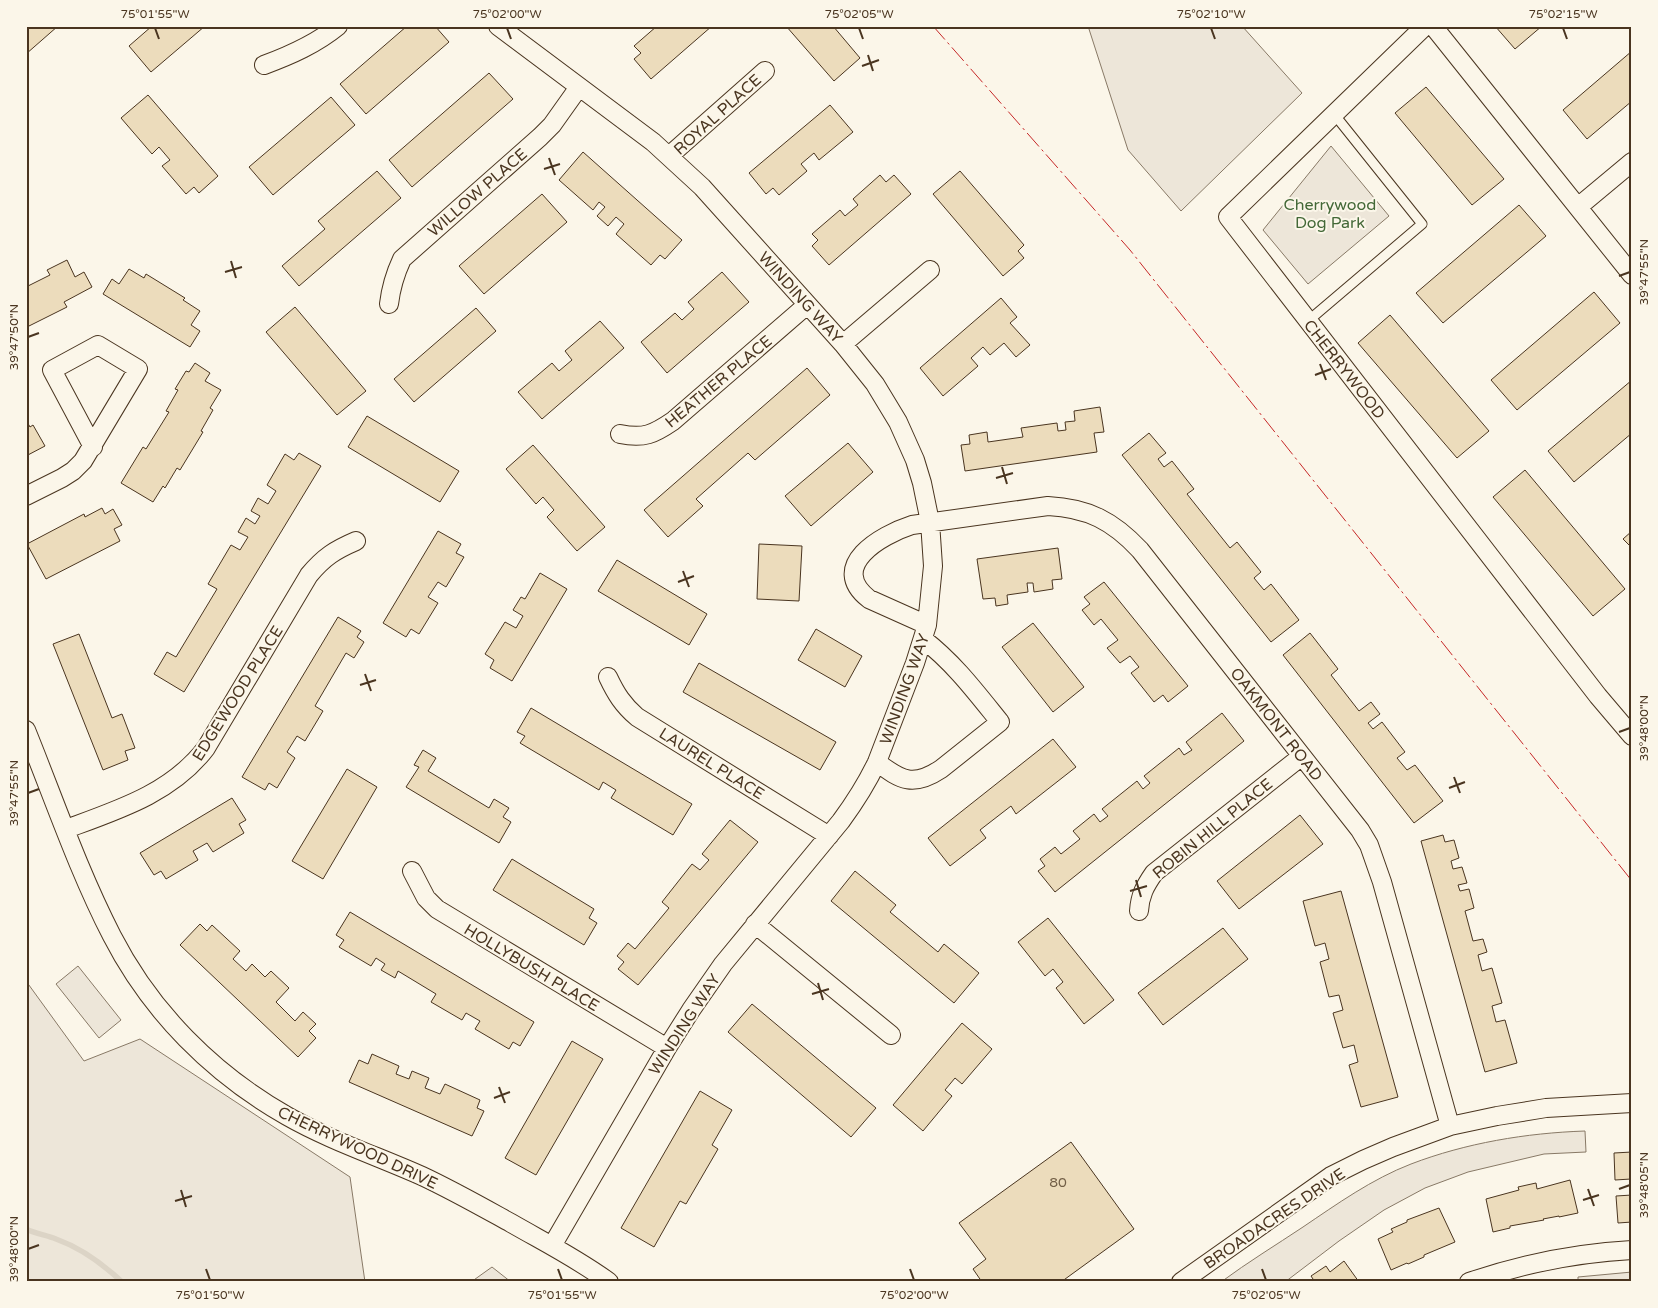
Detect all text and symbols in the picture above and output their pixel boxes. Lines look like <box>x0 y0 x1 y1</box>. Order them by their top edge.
text: 75°01'55"W <box>120 7 190 21</box>
text: 75°02'00"W <box>472 7 542 21</box>
text: 75°02'05"W <box>824 7 894 21</box>
text: 75°02'10"W <box>1176 7 1246 21</box>
text: 75°02'15"W <box>1528 7 1598 21</box>
street label: ROYAL PLACE <box>670 70 766 159</box>
street label: WILLOW PLACE <box>424 144 531 241</box>
park label: Cherrywood Dog Park <box>1284 195 1376 233</box>
text: 39°47'55"N <box>1637 239 1651 305</box>
street label: WINDING WAY <box>754 248 847 348</box>
text: 39°47'50"N <box>7 304 21 370</box>
street label: CHERRYWOOD <box>1299 316 1389 423</box>
street label: HEATHER PLACE <box>661 331 776 432</box>
street label: EDGEWOOD PLACE <box>188 622 288 765</box>
street label: WINDING WAY <box>876 631 934 748</box>
street label: OAKMONT ROAD <box>1226 664 1327 785</box>
text: 39°48'00"N <box>1637 695 1651 761</box>
street label: LAUREL PLACE <box>655 723 768 804</box>
text: 39°47'55"N <box>7 760 21 826</box>
street label: ROBIN HILL PLACE <box>1148 774 1277 883</box>
street label: HOLLYBUSH PLACE <box>460 920 603 1016</box>
street label: WINDING WAY <box>645 970 725 1079</box>
street label: CHERRYWOOD DRIVE <box>274 1102 441 1194</box>
text: 39°48'05"N <box>1637 1152 1651 1218</box>
street label: BROADACRES DRIVE <box>1200 1164 1349 1274</box>
house number: 80 <box>1049 1174 1067 1191</box>
text: 39°48'00"N <box>7 1216 21 1282</box>
text: 75°01'50"W <box>175 1288 245 1302</box>
text: 75°01'55"W <box>527 1288 597 1302</box>
text: 75°02'00"W <box>879 1288 949 1302</box>
text: 75°02'05"W <box>1231 1288 1301 1302</box>

